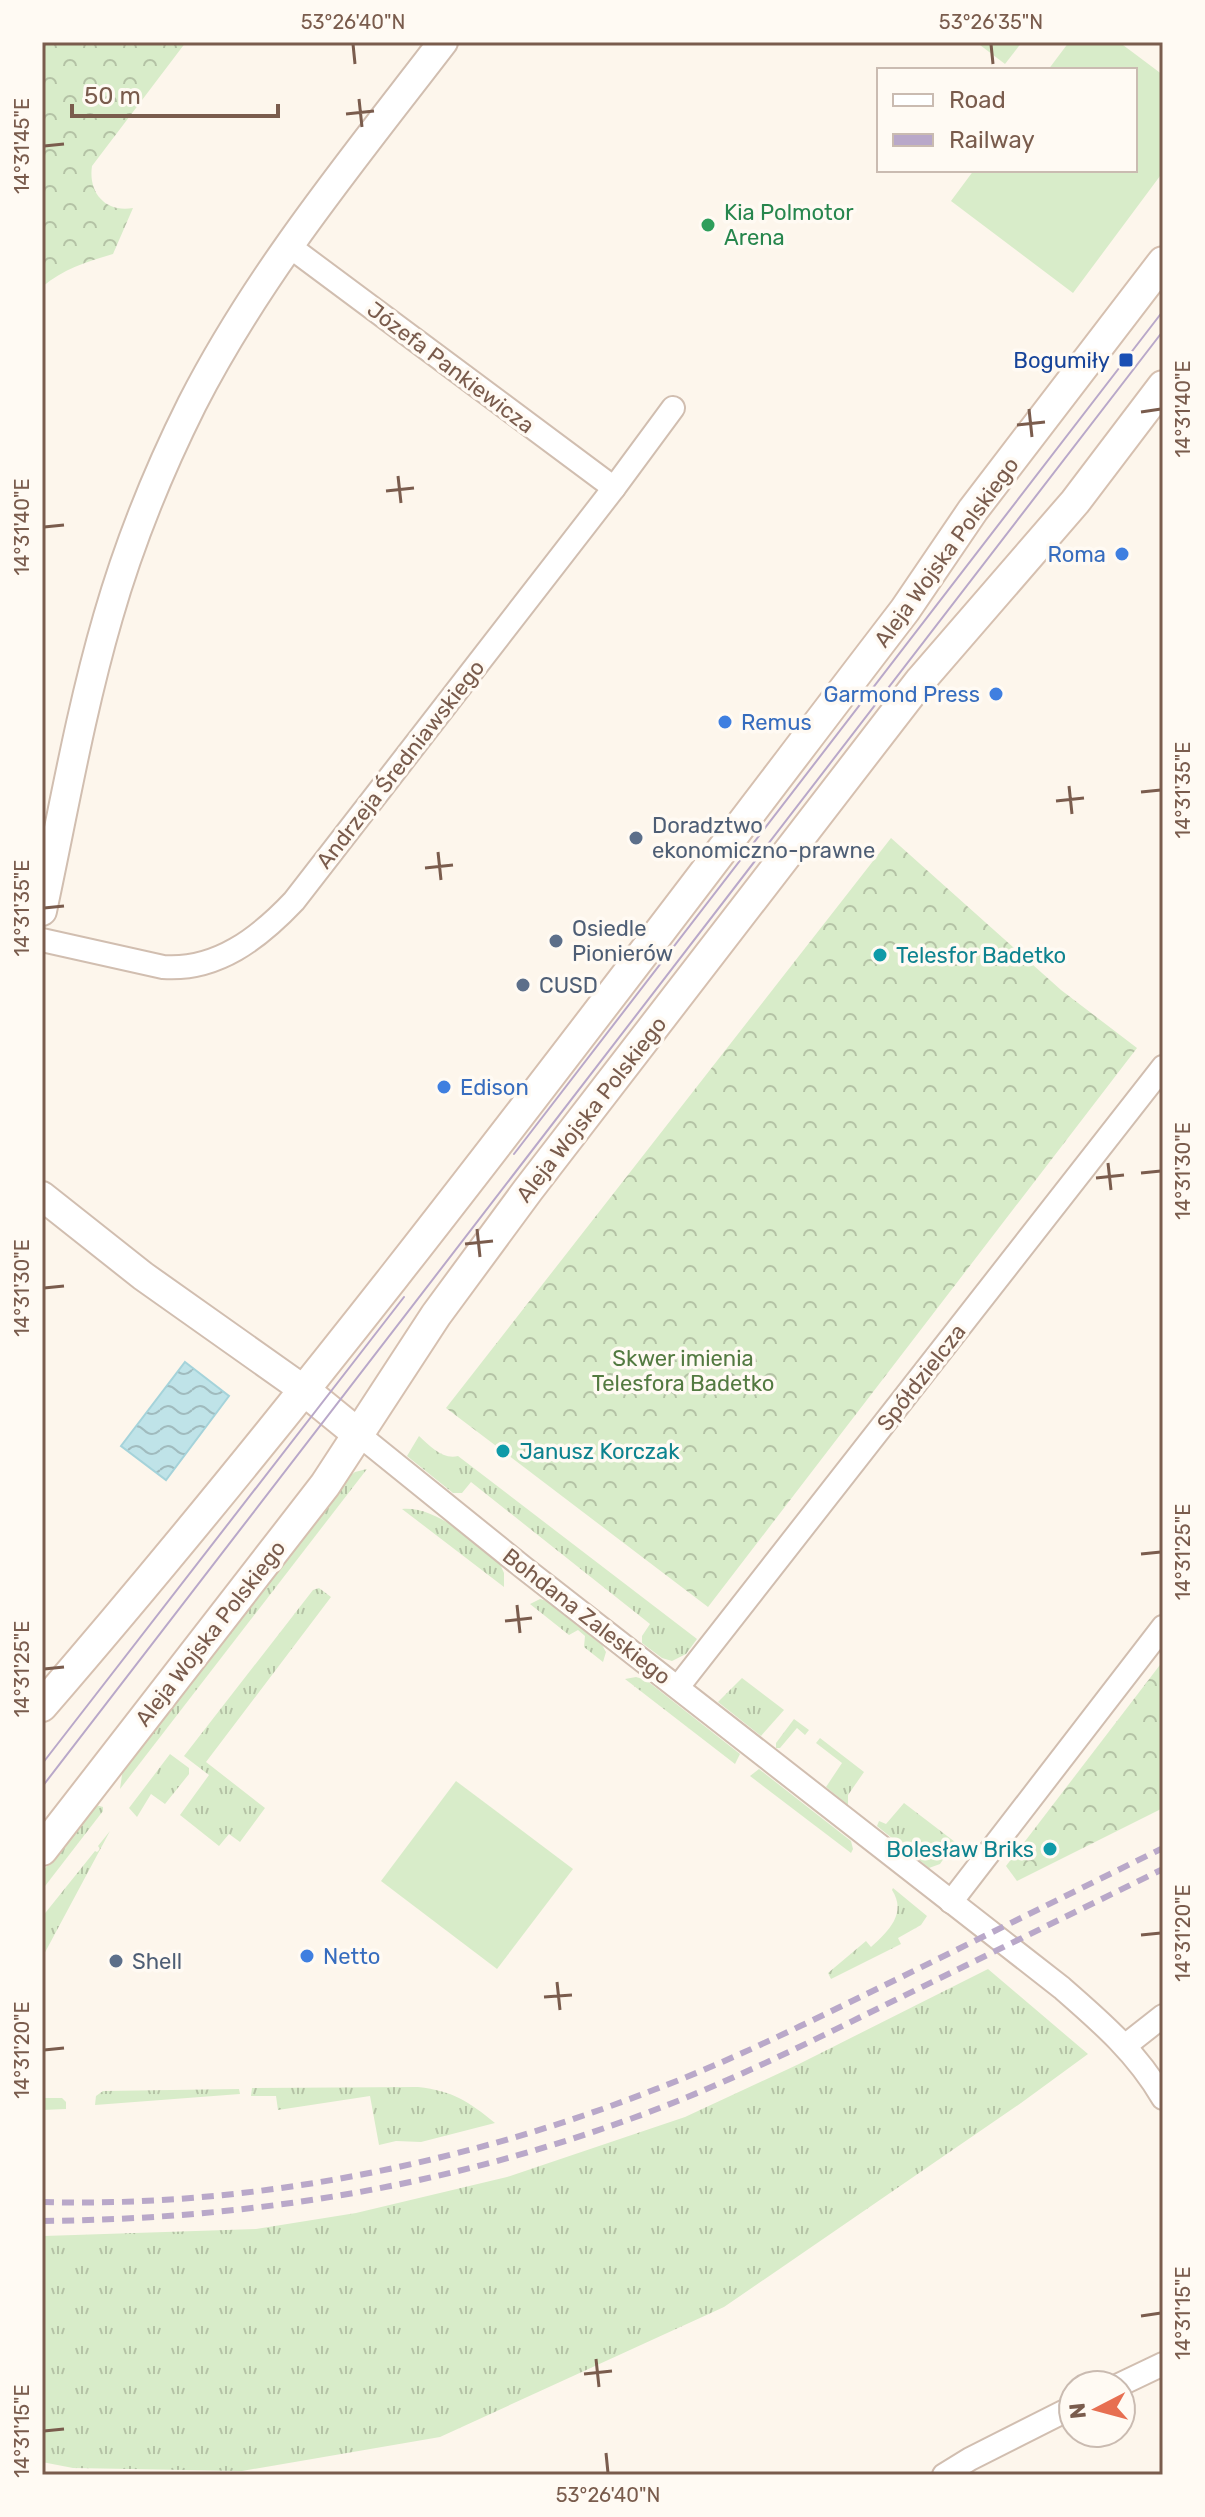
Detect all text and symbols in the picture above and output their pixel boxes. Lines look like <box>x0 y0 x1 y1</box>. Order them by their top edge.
text: 53°26'40"N <box>301 10 405 34</box>
text: 53°26'35"N <box>939 10 1043 34</box>
scale bar <box>72 68 278 118</box>
legend <box>877 68 1137 172</box>
text: 50 m <box>84 82 141 110</box>
text: Road <box>949 86 1006 114</box>
text: 14°31'45"E <box>10 98 34 194</box>
text: Railway <box>949 126 1035 154</box>
place label: Kia Polmotor Arena <box>724 199 854 251</box>
marker: Kia Polmotor Arena <box>699 216 717 234</box>
street label: Józefa Pankiewicza <box>362 296 540 439</box>
place label: Bogumiły <box>1013 347 1110 374</box>
marker: Bogumiły <box>1117 351 1135 369</box>
text: 14°31'40"E <box>1171 361 1195 458</box>
street label: Aleja Wojska Polskiego <box>868 452 1024 653</box>
text: 14°31'40"E <box>10 479 34 576</box>
place label: Roma <box>1047 541 1106 568</box>
marker: Roma <box>1113 545 1131 563</box>
street label: Andrzeja Średniawskiego <box>311 655 490 874</box>
place label: Garmond Press <box>823 681 980 708</box>
marker: Garmond Press <box>987 685 1005 703</box>
place label: Remus <box>741 709 812 736</box>
marker: Remus <box>716 713 734 731</box>
text: 14°31'35"E <box>1171 742 1195 838</box>
place label: Doradztwo ekonomiczno-prawne <box>652 812 875 864</box>
marker: Doradztwo ekonomiczno-prawne <box>627 829 645 847</box>
text: 14°31'35"E <box>10 860 34 956</box>
place label: Osiedle Pionierów <box>572 915 673 967</box>
marker: Osiedle Pionierów <box>547 932 565 950</box>
place label: Telesfor Badetko <box>896 942 1066 969</box>
marker: Telesfor Badetko <box>871 946 889 964</box>
place label: CUSD <box>539 972 598 999</box>
marker: CUSD <box>514 976 532 994</box>
street label: Aleja Wojska Polskiego <box>510 1011 672 1208</box>
place label: Edison <box>460 1074 529 1101</box>
marker: Edison <box>435 1078 453 1096</box>
text: 14°31'30"E <box>1171 1122 1195 1220</box>
text: 14°31'30"E <box>10 1239 34 1337</box>
street label: Spółdzielcza <box>871 1318 972 1436</box>
park label: Skwer imienia Telesfora Badetko <box>592 1345 774 1397</box>
place label: Janusz Korczak <box>519 1438 680 1465</box>
marker: Janusz Korczak <box>494 1442 512 1460</box>
text: 14°31'25"E <box>1171 1504 1195 1600</box>
street label: Aleja Wojska Polskiego <box>129 1535 291 1732</box>
street label: Bohdana Zaleskiego <box>497 1542 676 1690</box>
text: 14°31'25"E <box>10 1621 34 1717</box>
place label: Bolesław Briks <box>886 1836 1034 1863</box>
marker: Bolesław Briks <box>1041 1840 1059 1858</box>
text: 14°31'20"E <box>1171 1884 1195 1982</box>
place label: Netto <box>323 1943 380 1970</box>
marker: Netto <box>298 1947 316 1965</box>
place label: Shell <box>132 1948 182 1975</box>
marker: Shell <box>107 1952 125 1970</box>
text: 14°31'20"E <box>10 2001 34 2099</box>
text: 14°31'15"E <box>1171 2266 1195 2360</box>
north arrow <box>1057 2369 1137 2449</box>
text: 14°31'15"E <box>10 2384 34 2478</box>
text: N <box>1063 2402 1092 2420</box>
text: 53°26'40"N <box>556 2483 660 2507</box>

